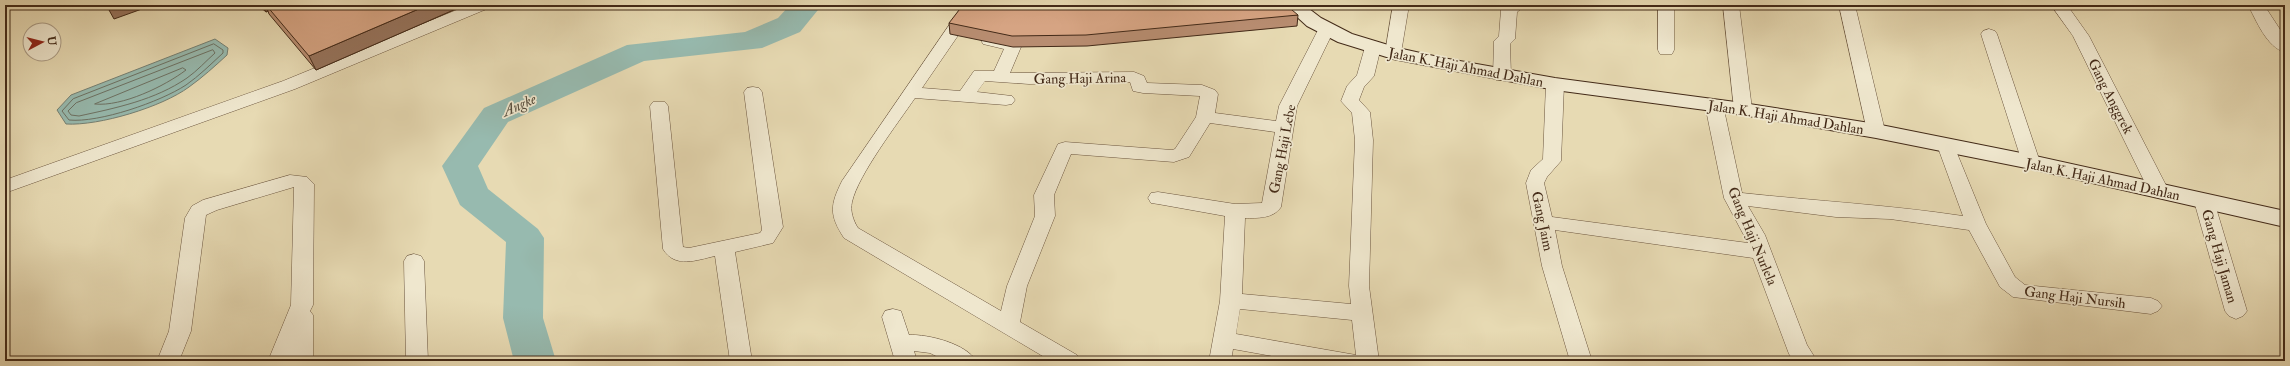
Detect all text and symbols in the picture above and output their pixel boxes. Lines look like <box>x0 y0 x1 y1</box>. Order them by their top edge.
north arrow <box>22 22 62 62</box>
text: U <box>44 35 59 47</box>
street label: Jalan K. Haji Ahmad Dahlan <box>1386 44 1545 91</box>
street label: Gang Anggrek <box>2084 56 2137 137</box>
street label: Gang Haji Arina <box>1034 69 1127 88</box>
water label: Angke <box>497 89 540 122</box>
street label: Jalan K. Haji Ahmad Dahlan <box>1706 97 1865 138</box>
street label: Gang Haji Lebe <box>1266 103 1299 195</box>
street label: Jalan K. Haji Ahmad Dahlan <box>2023 155 2182 204</box>
street label: Gang Haji Nurlela <box>1724 185 1781 288</box>
street label: Gang Jaim <box>1528 190 1557 252</box>
street label: Gang Haji Jaman <box>2198 207 2241 305</box>
street label: Gang Haji Nursih <box>2023 283 2127 312</box>

